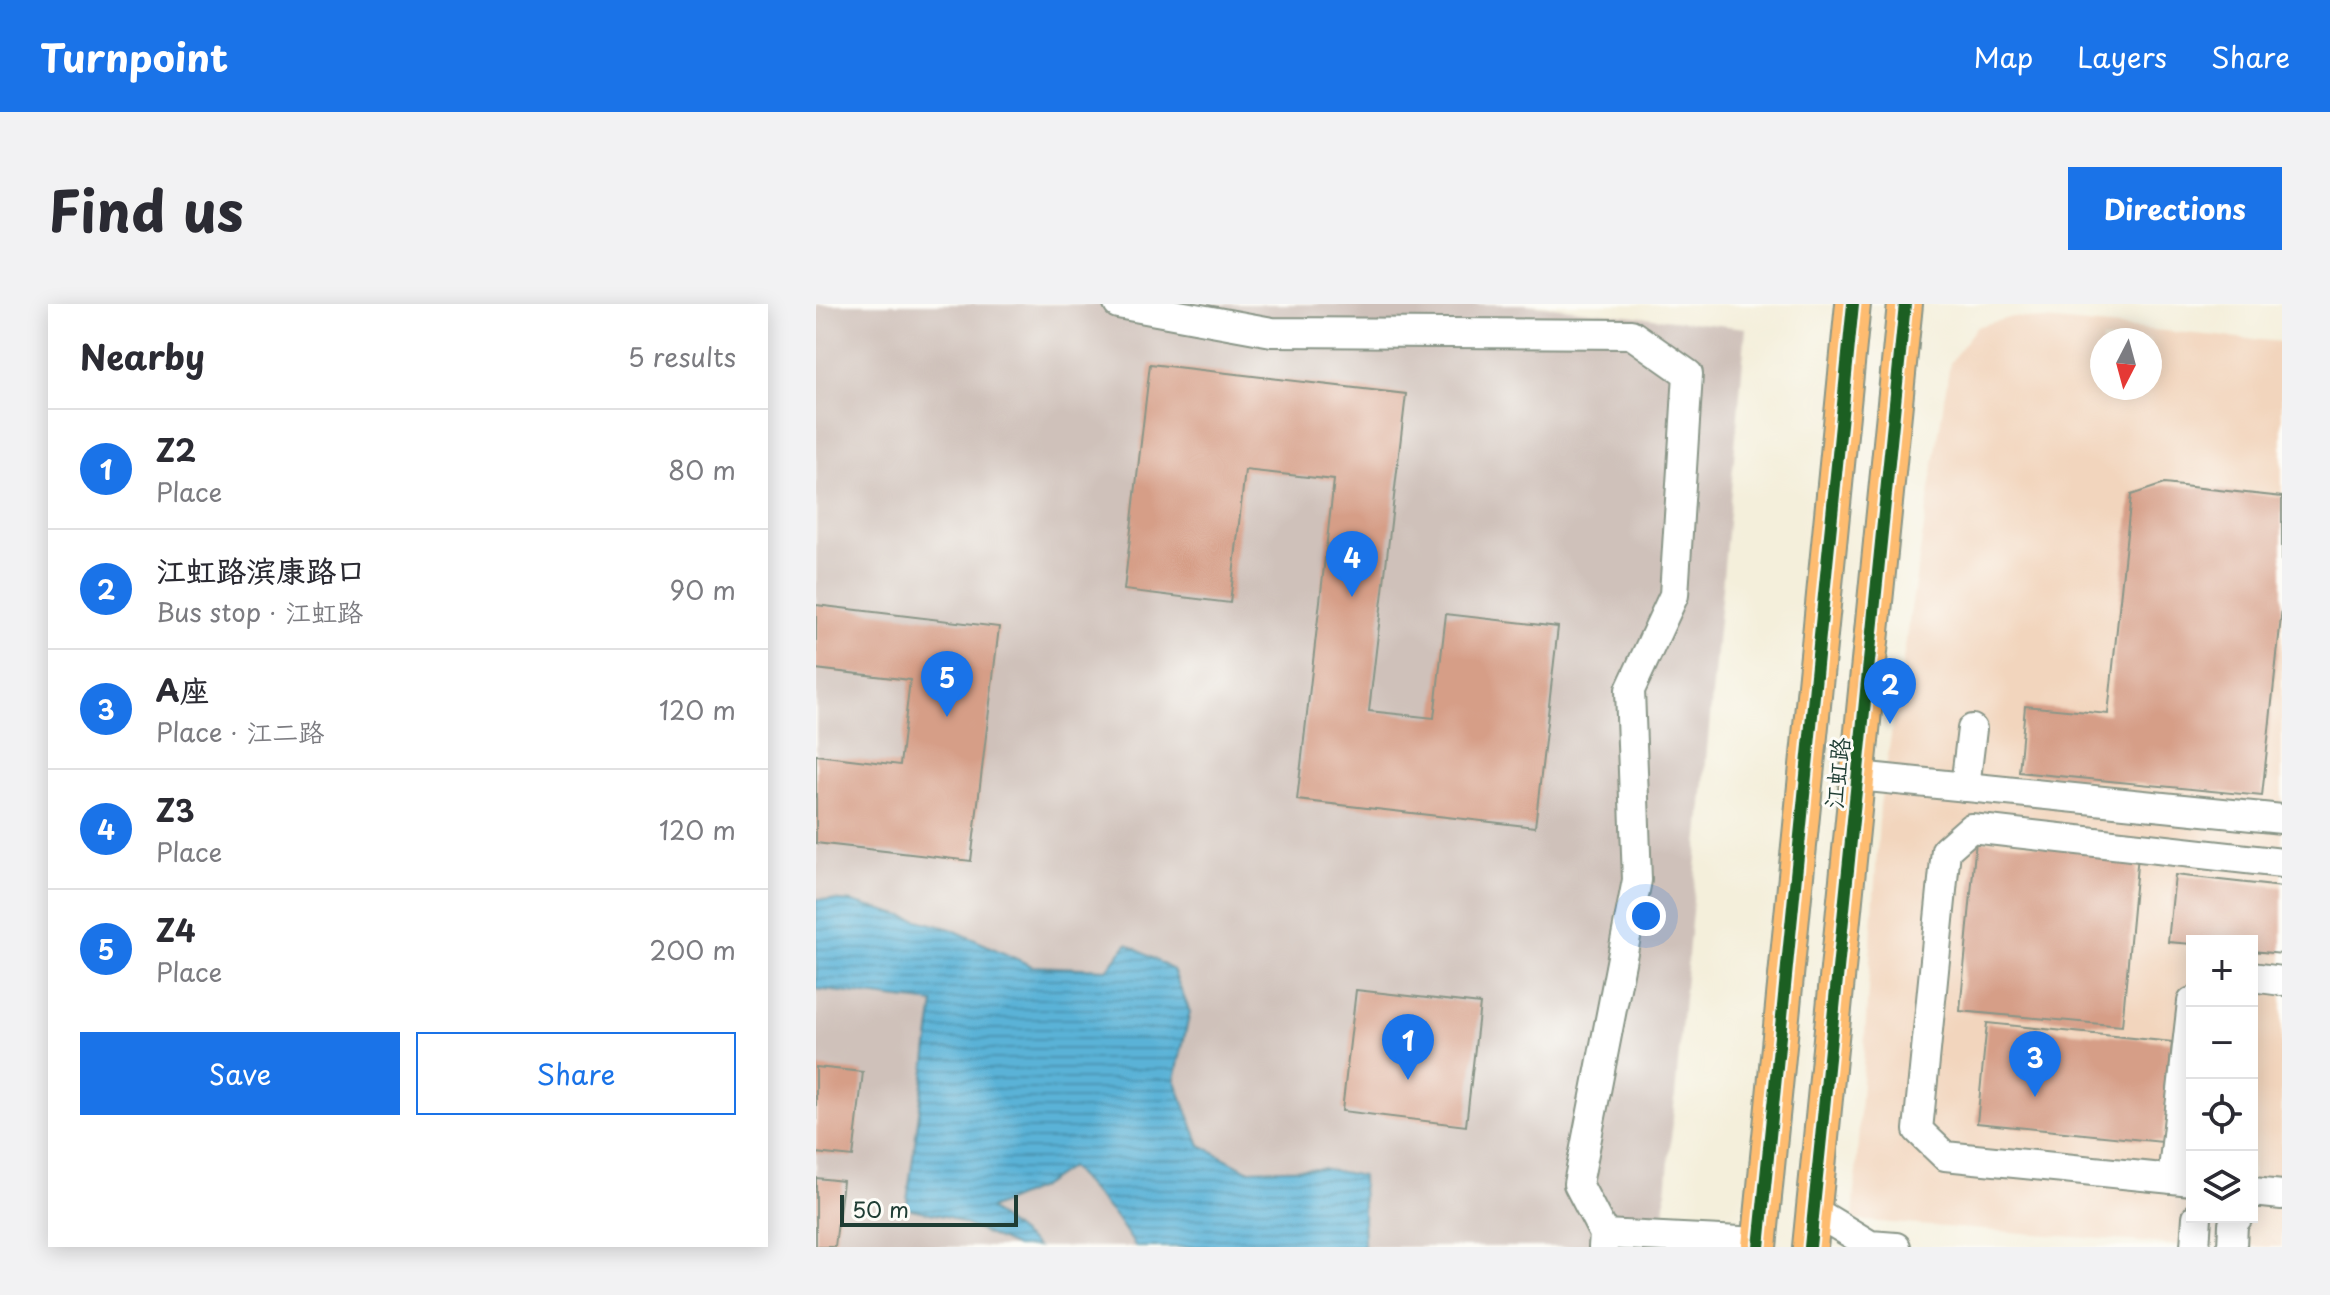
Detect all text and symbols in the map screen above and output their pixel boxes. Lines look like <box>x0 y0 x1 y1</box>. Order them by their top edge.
text: Turnpoint <box>40 28 228 85</box>
text: Map <box>1973 35 2033 78</box>
text: Layers <box>2077 35 2167 78</box>
text: Share <box>2211 35 2290 78</box>
text: Find us <box>48 166 244 251</box>
button: Directions <box>2068 167 2282 250</box>
north arrow <box>2090 328 2162 400</box>
text: Nearby <box>80 330 205 382</box>
text: 5 results <box>628 337 736 376</box>
text: Z2 <box>156 427 196 472</box>
text: 1 <box>100 450 112 489</box>
text: 80 m <box>668 450 736 489</box>
text: Place <box>156 472 222 511</box>
pin: 4 <box>1326 531 1378 597</box>
text: 江虹路滨康路口 <box>156 547 366 592</box>
text: 2 <box>97 570 115 609</box>
text: 90 m <box>669 570 736 609</box>
text: Bus stop · 江虹路 <box>156 592 363 631</box>
pin: 5 <box>921 651 973 717</box>
pin: 2 <box>1864 658 1916 724</box>
text: A座 <box>156 667 210 712</box>
text: 3 <box>97 690 115 729</box>
text: 120 m <box>659 690 736 729</box>
text: Place · 江二路 <box>156 712 324 751</box>
street label: 江虹路 <box>1814 735 1858 811</box>
text: Z3 <box>156 787 195 832</box>
text: 4 <box>97 810 115 849</box>
text: 120 m <box>659 810 736 849</box>
text: Place <box>156 832 222 871</box>
your location <box>1626 896 1666 936</box>
text: Z4 <box>156 907 196 952</box>
text: 5 <box>98 930 114 969</box>
text: 200 m <box>649 930 736 969</box>
map controls <box>2186 935 2258 1223</box>
button: + <box>2186 935 2258 1007</box>
text: Place <box>156 952 222 991</box>
button: − <box>2186 1007 2258 1079</box>
pin: 1 <box>1382 1014 1434 1080</box>
pin: 3 <box>2009 1031 2061 1097</box>
button: Save <box>80 1032 400 1115</box>
button: Share <box>416 1032 736 1115</box>
button: locate <box>2186 1079 2258 1151</box>
button: layers <box>2186 1151 2258 1223</box>
scale bar <box>840 1191 1018 1227</box>
text: 50 m <box>852 1192 909 1225</box>

